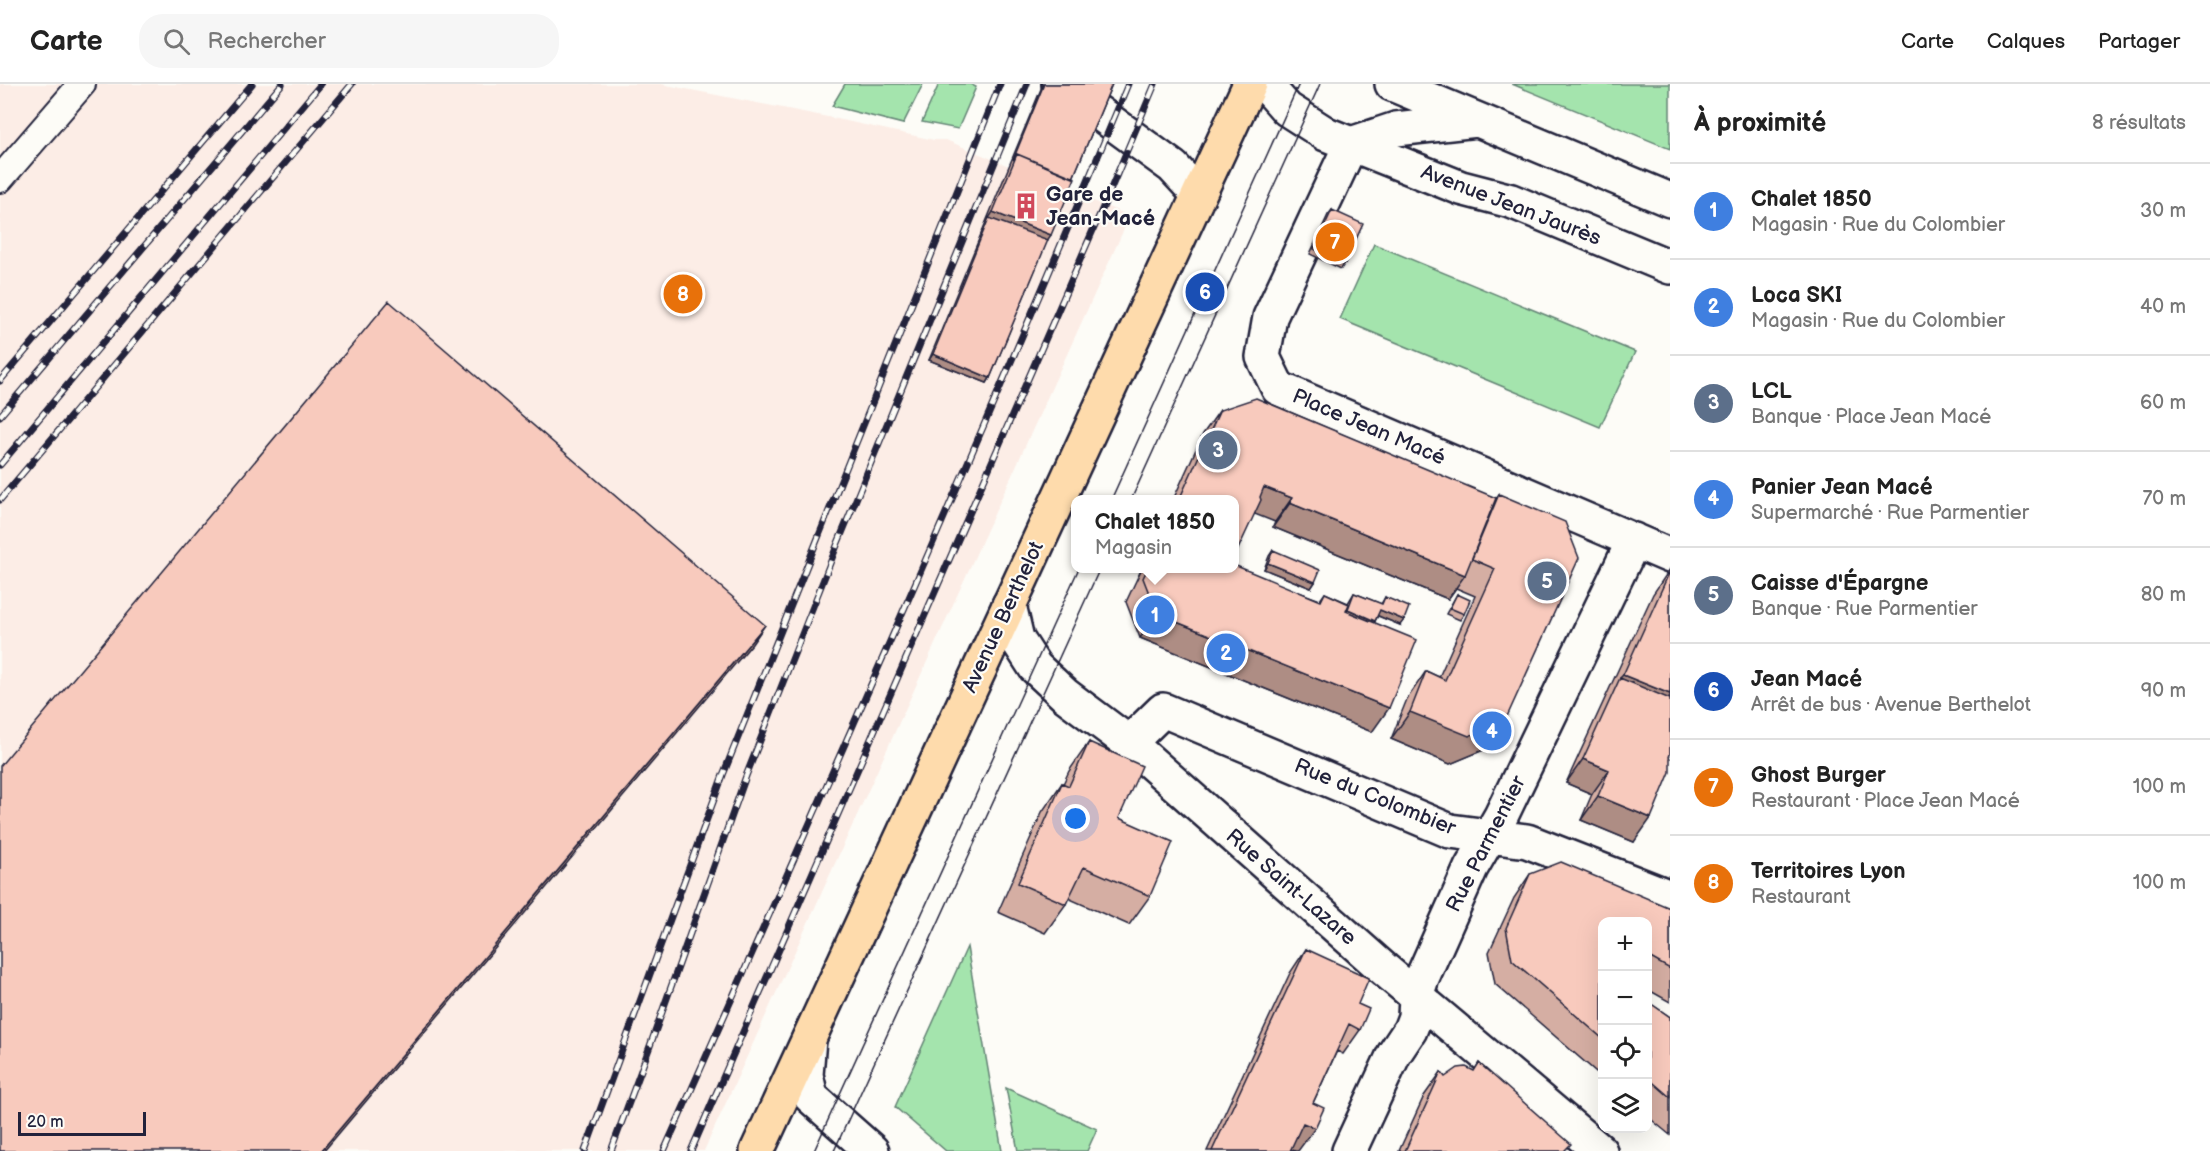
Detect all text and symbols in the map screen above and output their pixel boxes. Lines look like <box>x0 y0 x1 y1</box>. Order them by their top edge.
search box <box>139 14 559 68</box>
text: Carte <box>30 25 103 58</box>
icon: search <box>160 25 193 58</box>
text: Rechercher <box>208 28 326 55</box>
text: Carte <box>1901 29 1954 54</box>
text: Calques <box>1987 29 2065 54</box>
text: Partager <box>2098 29 2180 54</box>
text: À proximité <box>1694 108 1826 139</box>
text: 8 résultats <box>2092 111 2186 135</box>
street label: Avenue Jean Jaurès <box>1418 159 1604 251</box>
place label: Gare de Jean-Macé <box>1046 182 1156 231</box>
text: Chalet 1850 <box>1751 186 1872 213</box>
building icon: Gare de Jean-Macé <box>1011 191 1041 221</box>
text: 1 <box>1709 199 1718 223</box>
text: 30 m <box>2140 199 2186 223</box>
text: Magasin · Rue du Colombier <box>1751 213 2005 237</box>
pin: 7 <box>1316 220 1354 264</box>
pin: 6 <box>1186 270 1224 314</box>
pin: 8 <box>664 272 702 316</box>
text: Loca SKI <box>1751 282 1842 309</box>
text: 2 <box>1708 295 1719 319</box>
text: 40 m <box>2140 295 2186 319</box>
text: Magasin · Rue du Colombier <box>1751 309 2005 333</box>
text: LCL <box>1751 378 1792 405</box>
street label: Place Jean Macé <box>1289 383 1450 471</box>
text: 3 <box>1708 391 1719 415</box>
text: 60 m <box>2140 391 2186 415</box>
text: Banque · Place Jean Macé <box>1751 405 1991 429</box>
pin: 3 <box>1198 428 1238 472</box>
text: Panier Jean Macé <box>1751 474 1933 501</box>
text: 4 <box>1708 487 1719 511</box>
text: 70 m <box>2142 487 2186 511</box>
popup <box>1071 495 1239 573</box>
text: Supermarché · Rue Parmentier <box>1751 501 2029 525</box>
text: Chalet 1850 <box>1095 509 1215 536</box>
text: Magasin <box>1095 536 1172 560</box>
street label: Avenue Berthelot <box>957 537 1049 697</box>
pin: 5 <box>1528 558 1566 604</box>
text: Caisse d'Épargne <box>1751 570 1928 597</box>
text: 5 <box>1708 583 1719 607</box>
text: 80 m <box>2141 583 2186 607</box>
pin: 1 <box>1136 592 1174 638</box>
text: Banque · Rue Parmentier <box>1751 597 1978 621</box>
pin: 2 <box>1206 630 1246 676</box>
text: Jean Macé <box>1751 666 1862 693</box>
text: 6 <box>1707 679 1720 703</box>
text: 90 m <box>2141 679 2186 703</box>
text: Arrêt de bus · Avenue Berthelot <box>1751 693 2031 717</box>
pin: 4 <box>1472 708 1512 754</box>
street label: Rue du Colombier <box>1291 753 1460 841</box>
text: Ghost Burger <box>1751 762 1886 789</box>
street label: Rue Parmentier <box>1441 771 1531 916</box>
text: 7 <box>1708 775 1719 799</box>
text: 100 m <box>2133 775 2186 799</box>
text: Restaurant · Place Jean Macé <box>1751 789 2020 813</box>
your location <box>1061 804 1090 833</box>
street label: Rue Saint-Lazare <box>1221 824 1361 950</box>
text: Territoires Lyon <box>1751 858 1906 885</box>
text: 8 <box>1707 871 1720 895</box>
text: 100 m <box>2133 871 2186 895</box>
text: Restaurant <box>1751 885 1851 909</box>
map controls <box>1598 917 1652 1133</box>
button: + <box>1598 917 1652 971</box>
button: − <box>1598 971 1652 1025</box>
button: locate <box>1598 1025 1652 1079</box>
button: layers <box>1598 1079 1652 1133</box>
scale bar <box>18 1109 146 1136</box>
text: 20 m <box>27 1113 63 1132</box>

